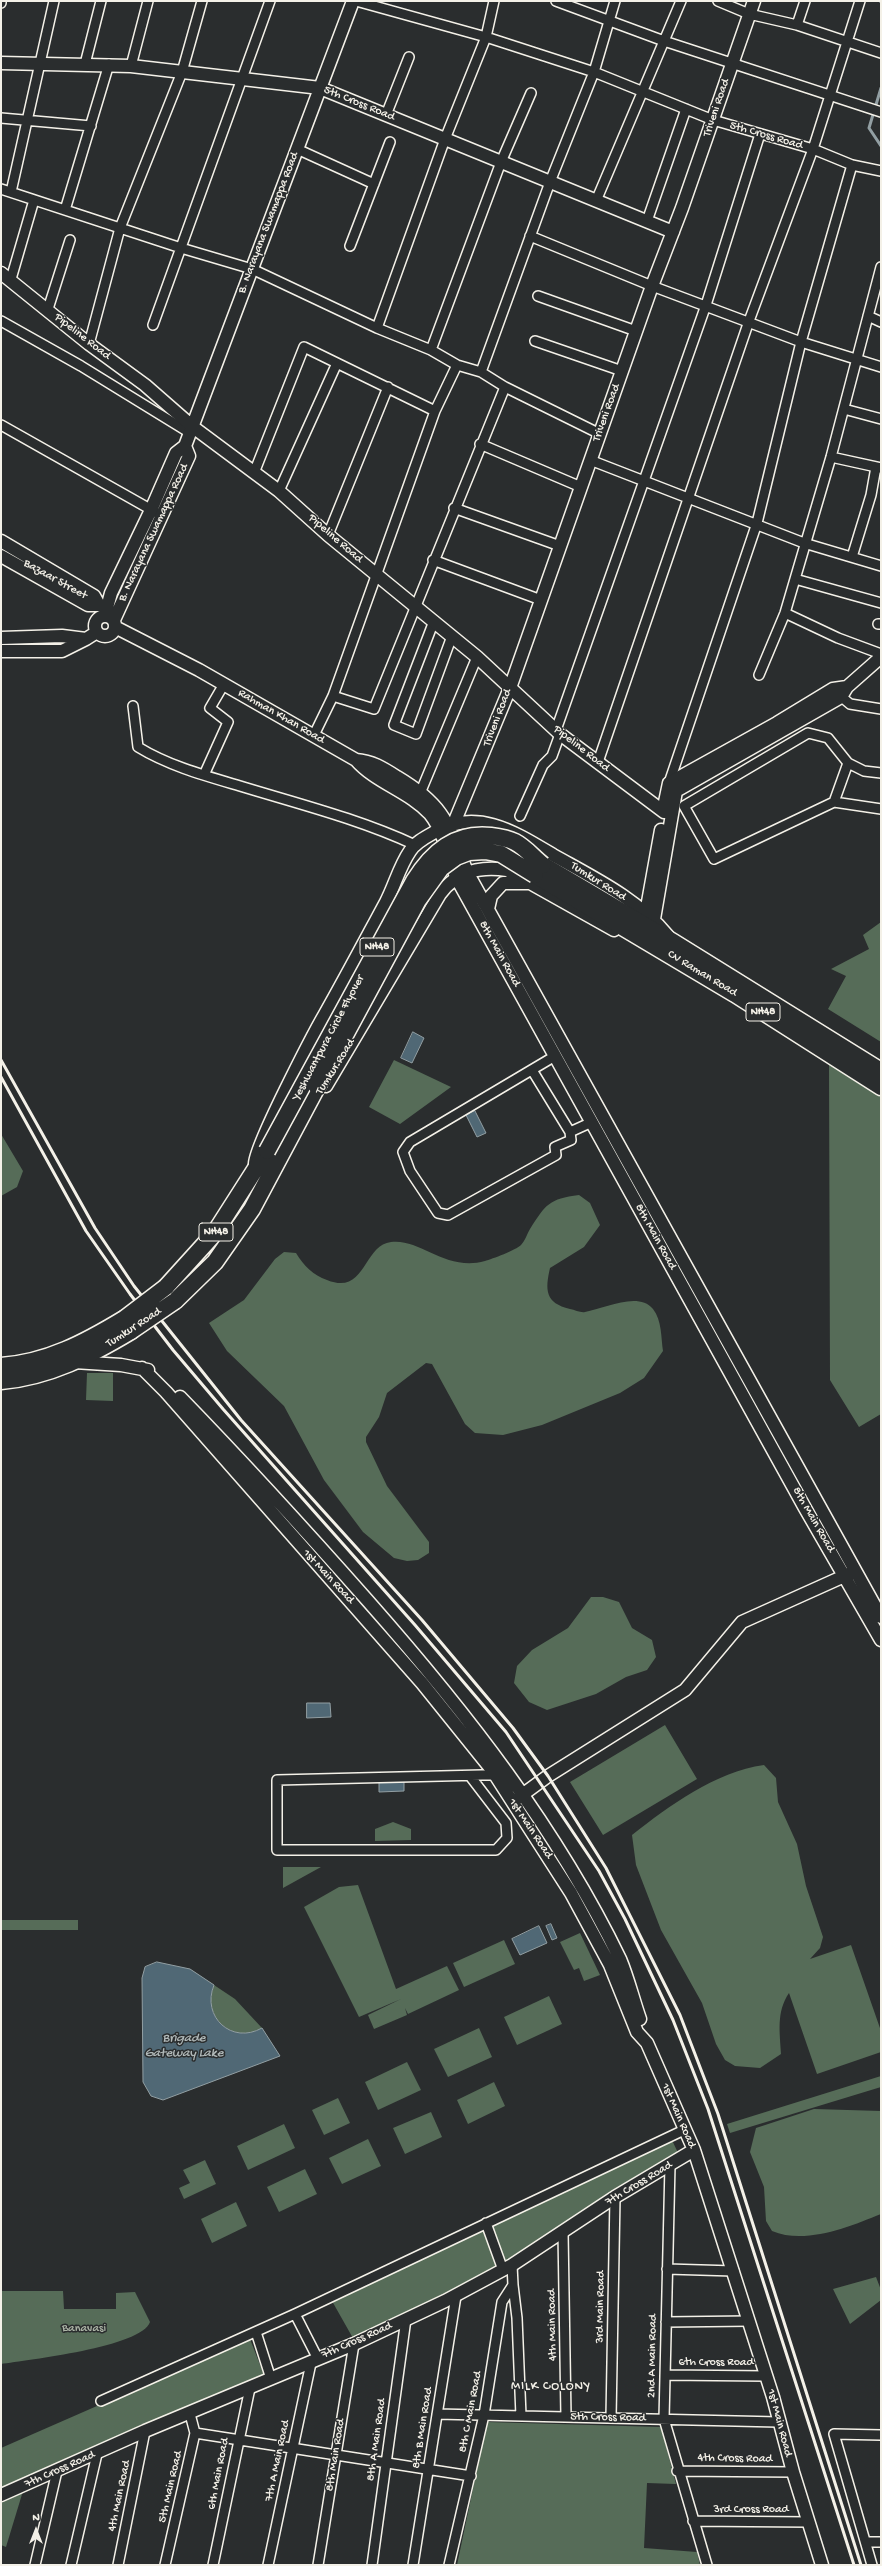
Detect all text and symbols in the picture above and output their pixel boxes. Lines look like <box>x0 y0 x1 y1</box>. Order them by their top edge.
street label: Triveni Road <box>700 77 734 139</box>
street label: 5th Cross Road <box>321 83 397 125</box>
street label: 5th Cross Road <box>728 119 804 153</box>
street label: B. Narayana Swamappa Road <box>235 150 303 296</box>
street label: Pipeline Road <box>51 311 113 363</box>
street label: Triveni Road <box>590 382 624 444</box>
street label: B. Narayana Swamappa Road <box>116 462 192 604</box>
street label: Pipeline Road <box>305 511 365 567</box>
street label: Bazaar Street <box>21 557 89 603</box>
street label: Rahman Khan Road <box>235 686 327 748</box>
street label: Triveni Road <box>480 687 516 749</box>
street label: Pipeline Road <box>550 723 612 775</box>
street label: Tumkur Road <box>567 859 629 905</box>
street label: 8th Main Road <box>475 919 523 989</box>
road number: NH48 <box>360 938 394 956</box>
street label: CV Raman Road <box>664 948 740 1000</box>
street label: Yeshwantpura Circle Flyover <box>290 973 368 1103</box>
road number: NH48 <box>746 1003 780 1021</box>
street label: Tumkur Road <box>313 1036 359 1098</box>
street label: 8th Main Road <box>631 1202 679 1272</box>
road number: NH48 <box>199 1223 233 1241</box>
street label: Tumkur Road <box>104 1305 164 1351</box>
street label: 8th Main Road <box>788 1485 838 1555</box>
street label: 1st Main Road <box>299 1547 357 1607</box>
street label: 1st Main Road <box>505 1796 555 1862</box>
water label: Brigade Gateway Lake <box>145 2031 223 2062</box>
street label: 1st Main Road <box>657 2081 699 2151</box>
street label: 7th Cross Road <box>603 2158 675 2210</box>
street label: 3rd Main Road <box>593 2271 609 2343</box>
street label: 4th Main Road <box>545 2289 561 2361</box>
street label: 2nd A Main Road <box>645 2314 661 2398</box>
street label: 7th Cross Road <box>320 2319 394 2363</box>
park label: Banavasi <box>62 2322 106 2336</box>
street label: 6th Cross Road <box>678 2356 754 2370</box>
street label: 8th C Main Road <box>456 2370 486 2454</box>
district label: MILK COLONY <box>511 2379 591 2395</box>
street label: 8th B Main Road <box>409 2386 437 2470</box>
street label: 1st Main Road <box>763 2388 795 2458</box>
street label: 8th A Main Road <box>364 2398 390 2482</box>
street label: 5th Cross Road <box>570 2410 646 2426</box>
street label: 8th Main Road <box>323 2418 349 2492</box>
street label: 7th A Main Road <box>262 2419 294 2503</box>
street label: 6th Main Road <box>205 2437 233 2511</box>
street label: 7th Cross Road <box>23 2448 97 2492</box>
street label: 5th Main Road <box>156 2450 186 2524</box>
street label: 4th Cross Road <box>698 2451 772 2467</box>
street label: 4th Main Road <box>105 2459 135 2533</box>
street label: 3rd Cross Road <box>713 2503 789 2517</box>
north arrow <box>16 2510 56 2550</box>
text: N <box>32 2512 40 2524</box>

